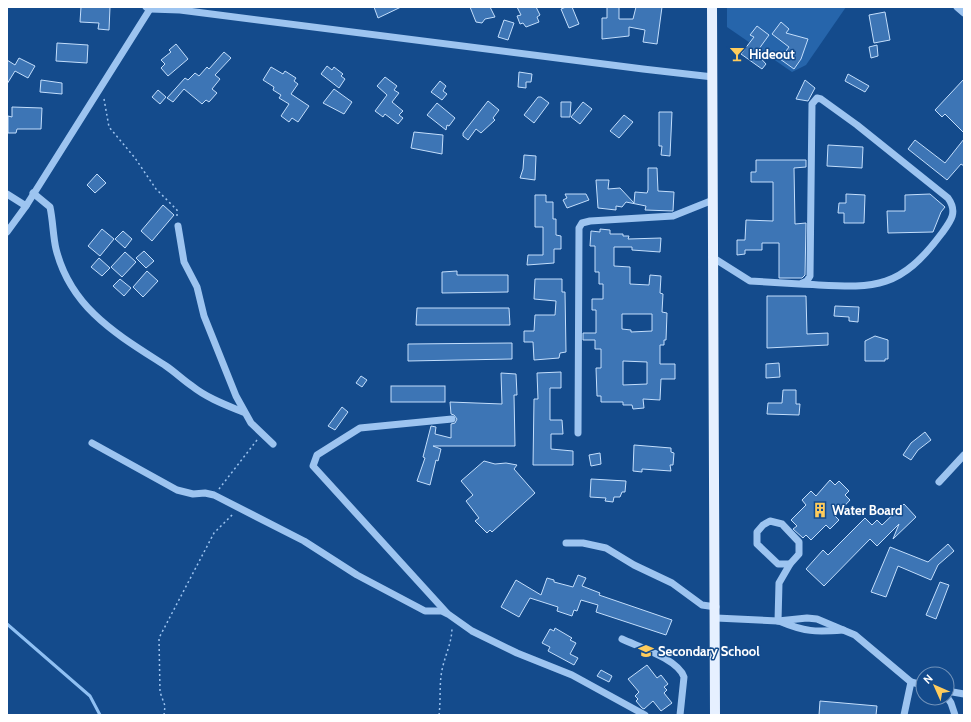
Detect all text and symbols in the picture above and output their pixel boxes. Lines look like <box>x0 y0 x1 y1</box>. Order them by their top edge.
bar icon: Hideout <box>728 45 746 63</box>
place label: Hideout <box>749 46 795 62</box>
building icon: Water Board <box>811 501 829 519</box>
place label: Water Board <box>832 502 902 518</box>
school or university icon: Secondary School <box>637 642 655 660</box>
place label: Secondary School <box>658 643 760 659</box>
north arrow <box>915 666 955 706</box>
text: N <box>920 671 936 687</box>

